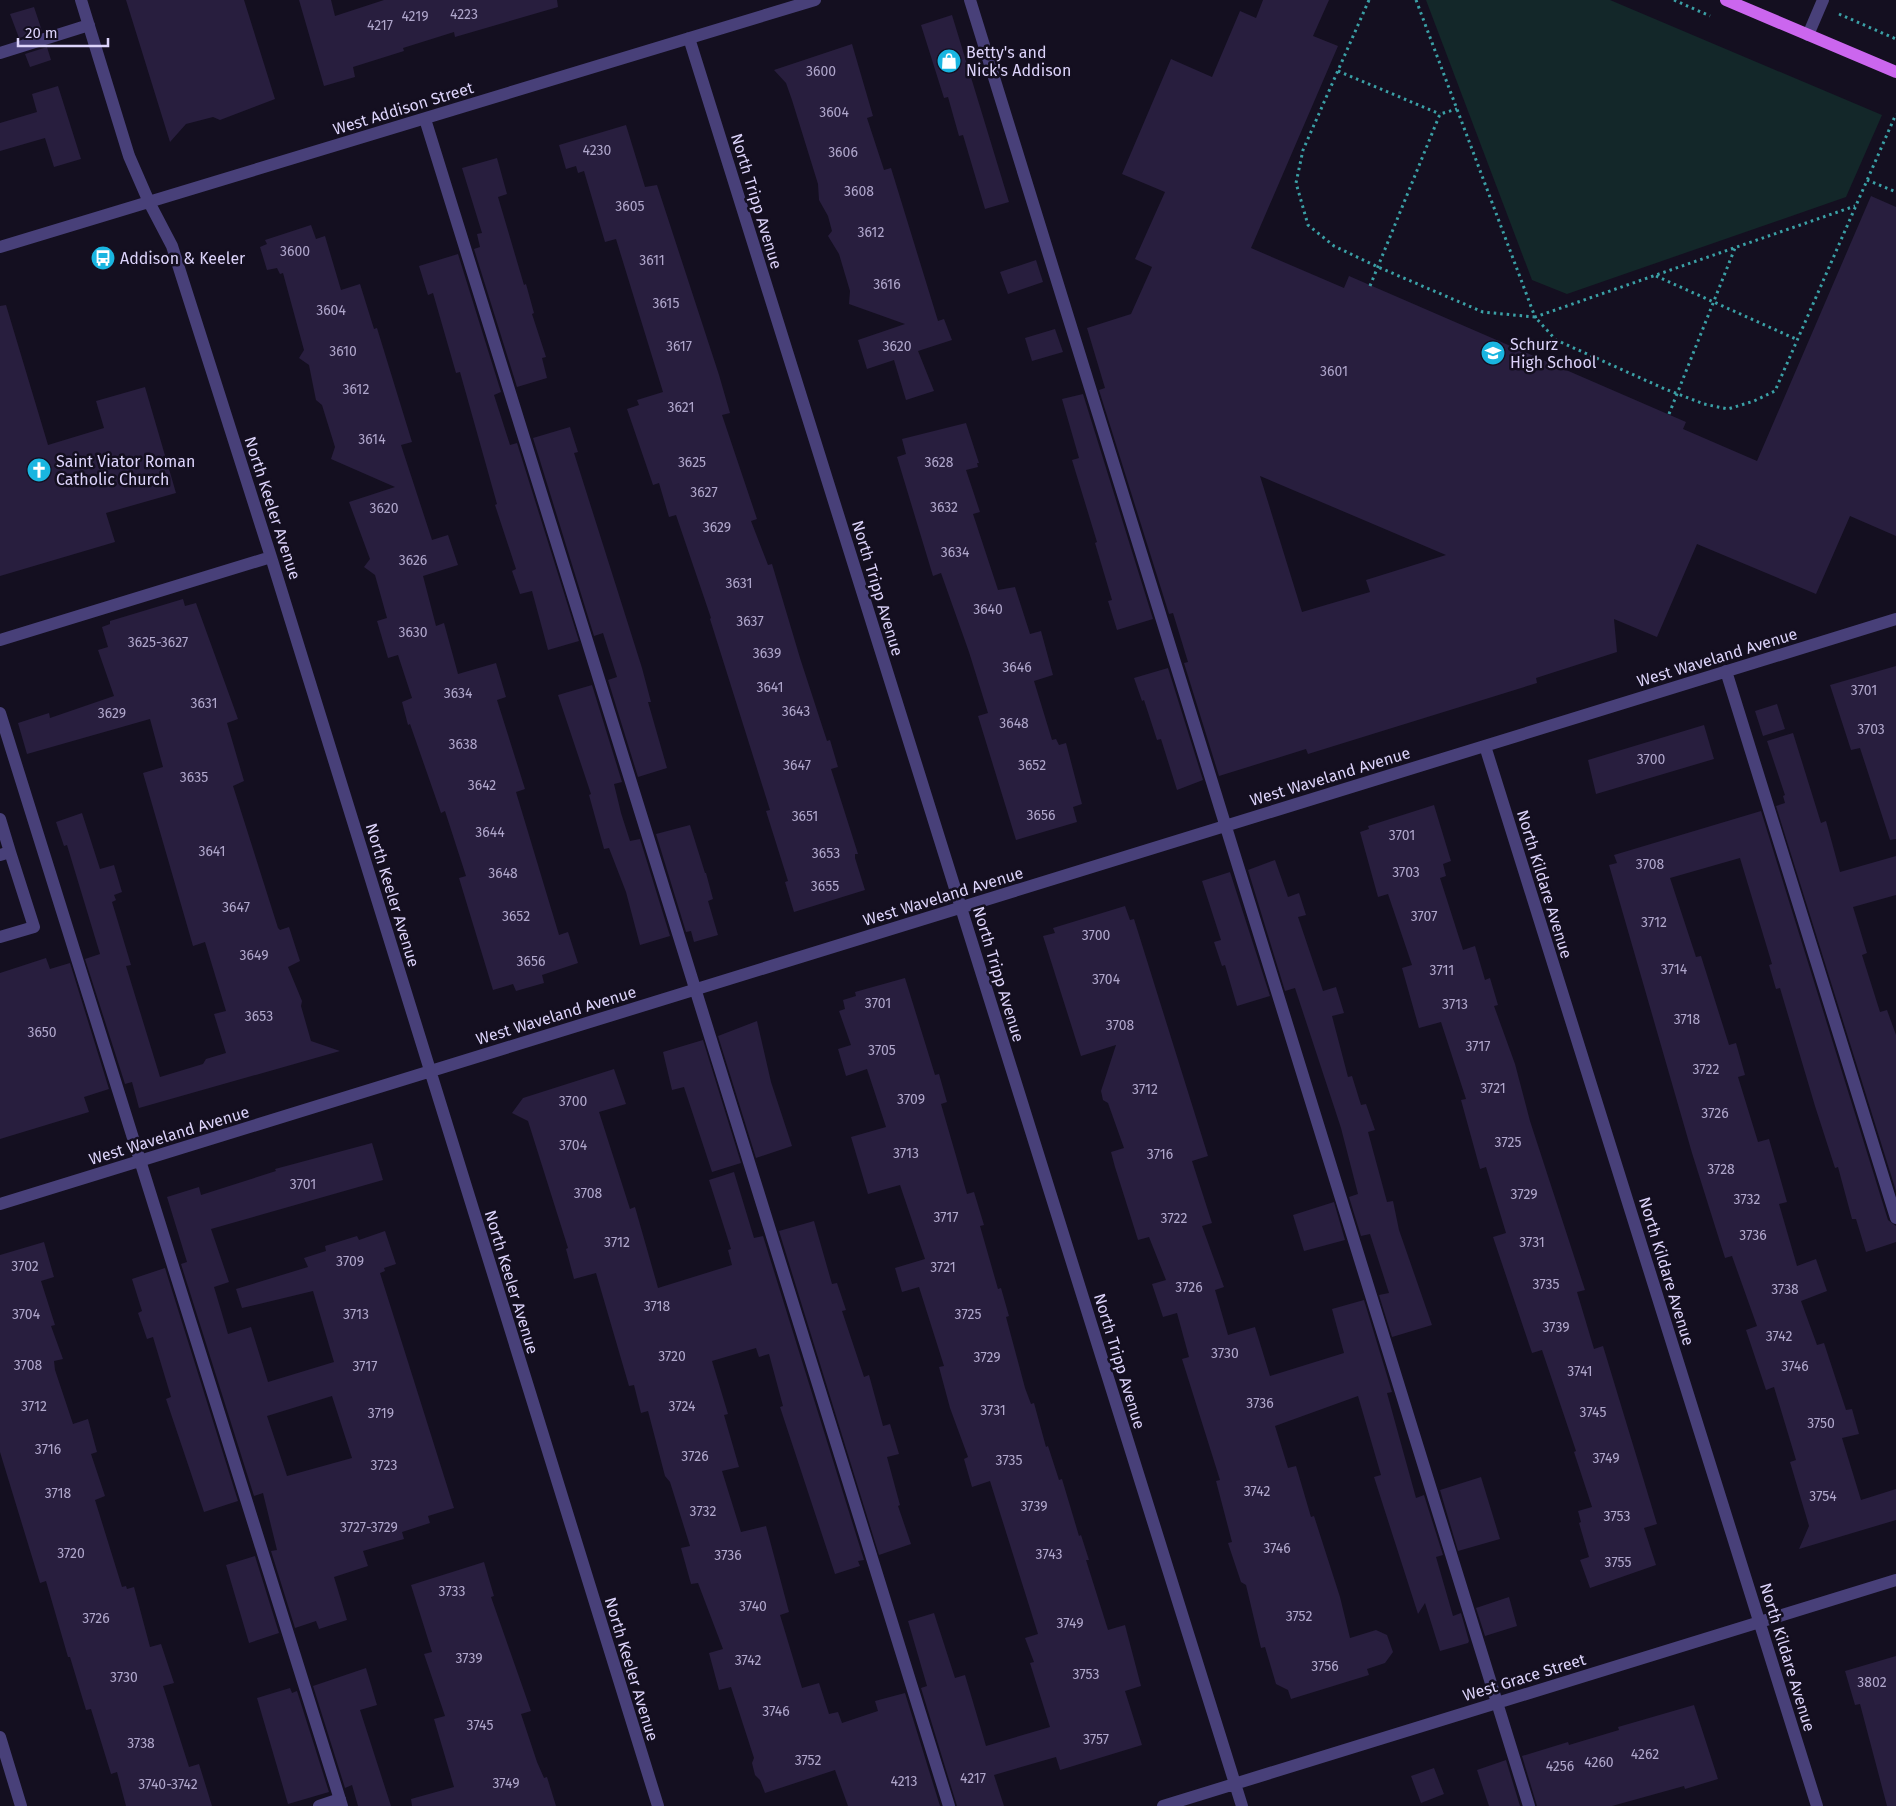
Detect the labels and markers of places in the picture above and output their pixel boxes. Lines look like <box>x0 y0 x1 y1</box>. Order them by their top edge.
place label: Betty's and Nick's Addison <box>966 43 1071 80</box>
shop icon: Betty's and Nick's Addison <box>936 48 962 74</box>
bus stop icon: Addison & Keeler <box>90 245 116 271</box>
place label: Addison & Keeler <box>120 249 246 268</box>
place label: Schurz High School <box>1510 335 1597 372</box>
school or university icon: Schurz High School <box>1480 340 1506 366</box>
place label: Saint Viator Roman Catholic Church <box>56 452 195 489</box>
church icon: Saint Viator Roman Catholic Church <box>26 457 52 483</box>

